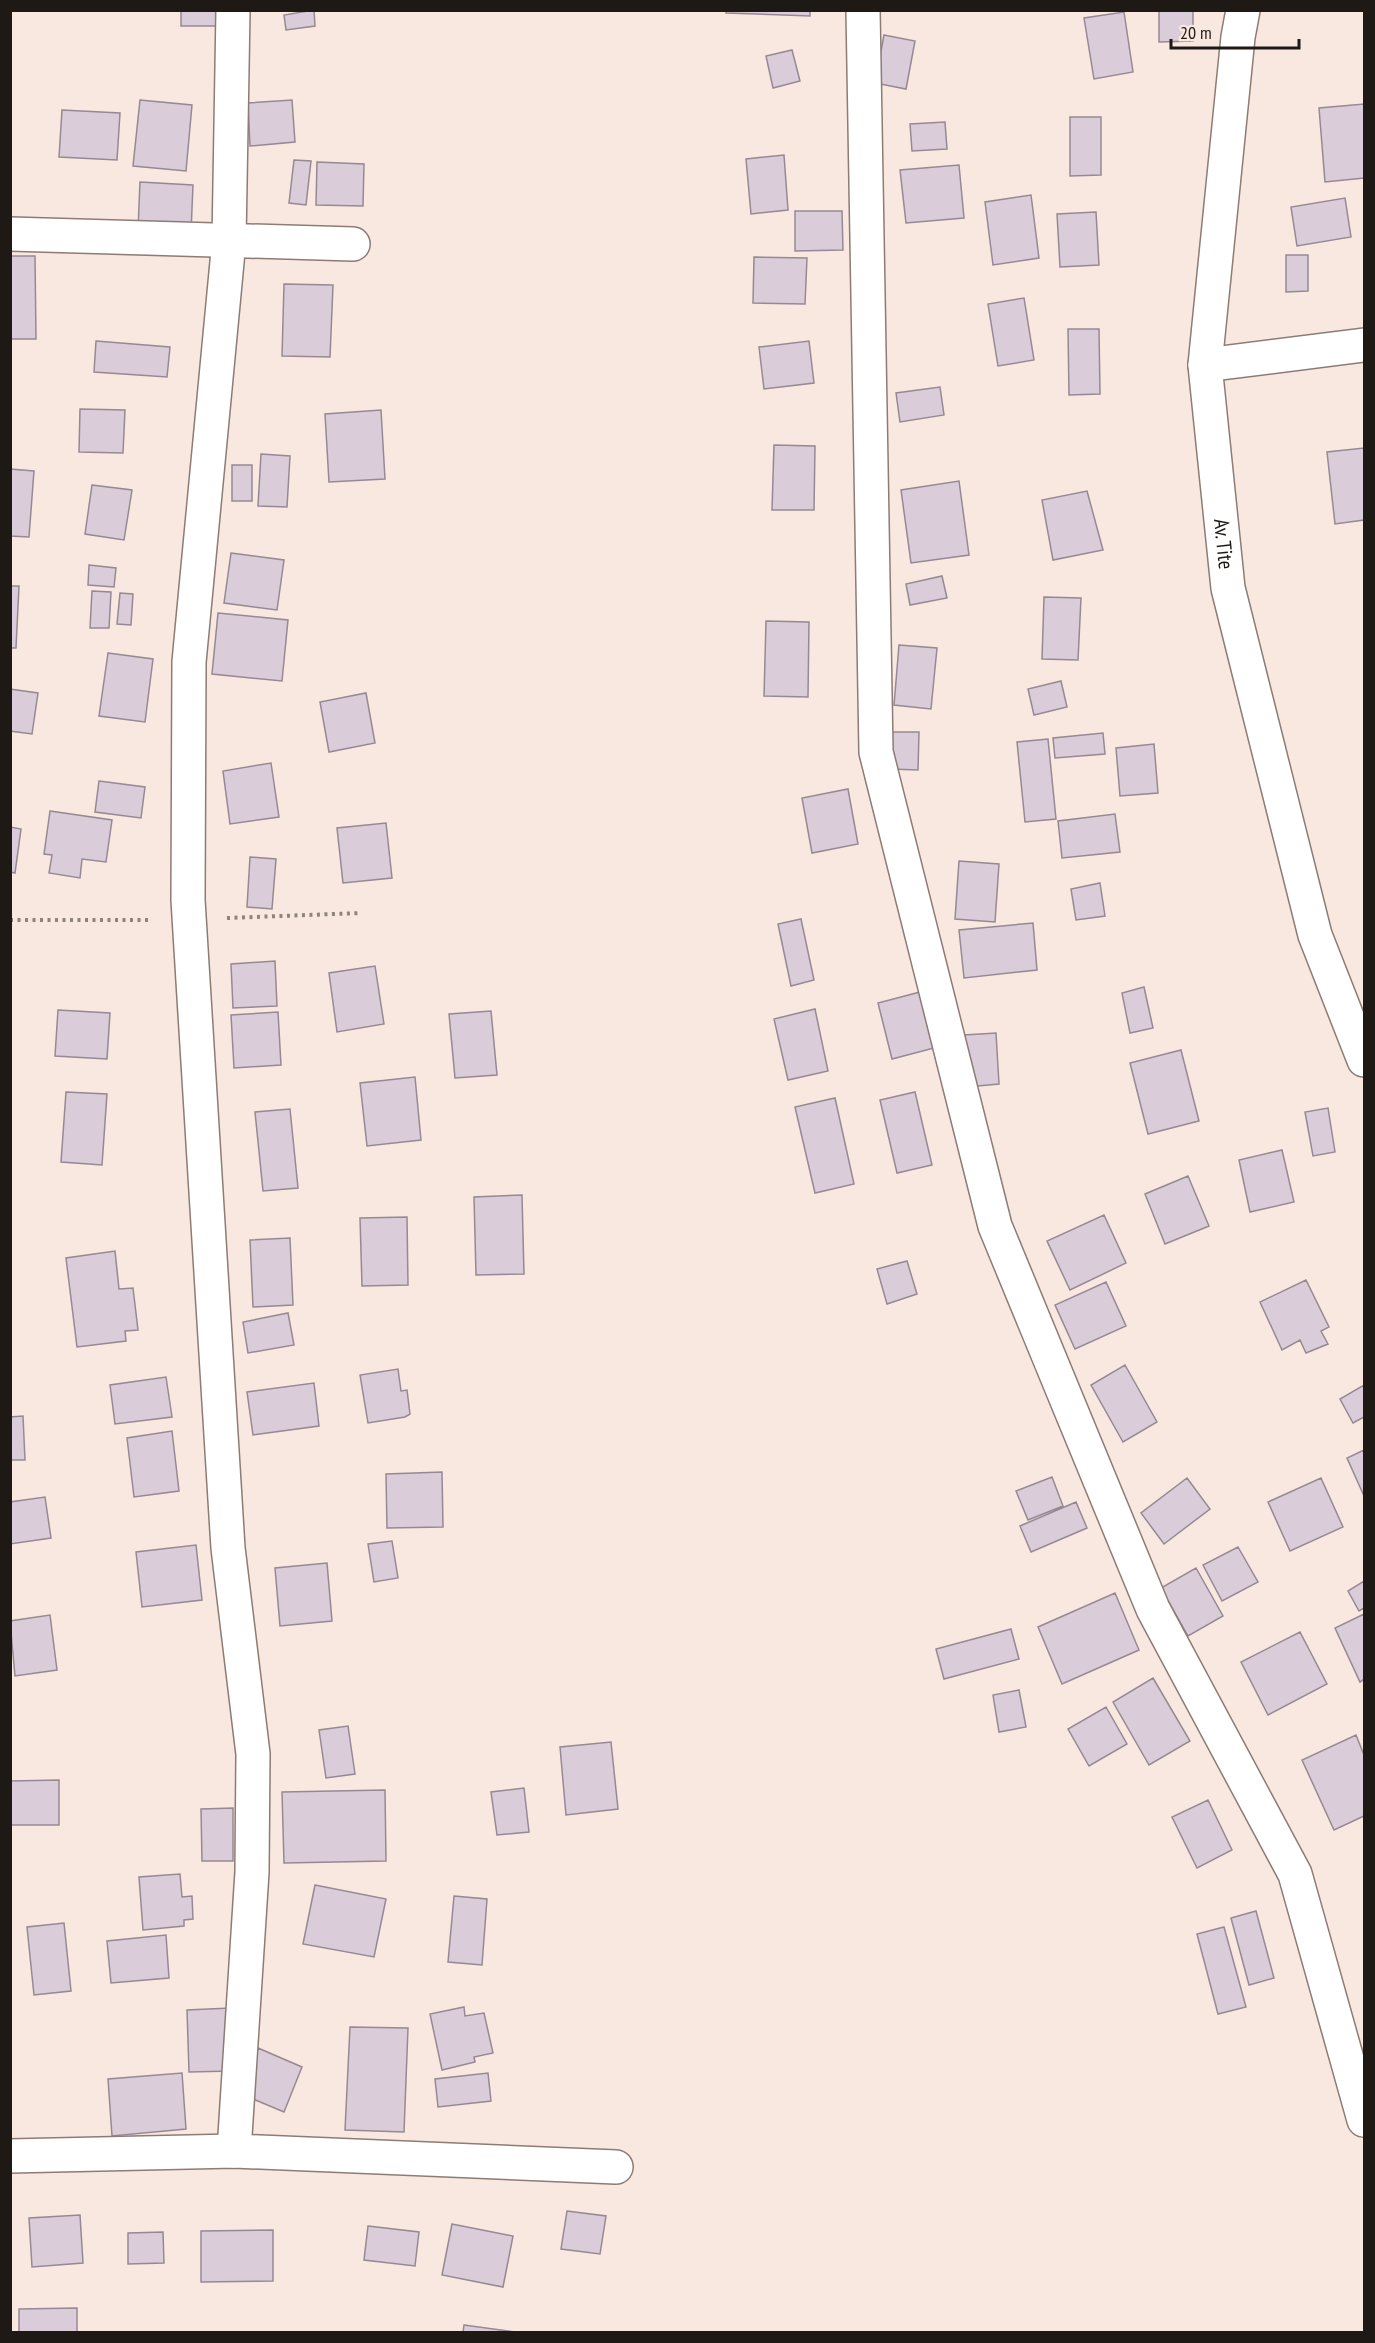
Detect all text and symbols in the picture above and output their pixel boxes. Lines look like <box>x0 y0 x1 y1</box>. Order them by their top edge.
scale bar <box>1171 12 1298 50</box>
text: 20 m <box>1180 21 1212 44</box>
street label: Av. Tite <box>1208 517 1240 571</box>

